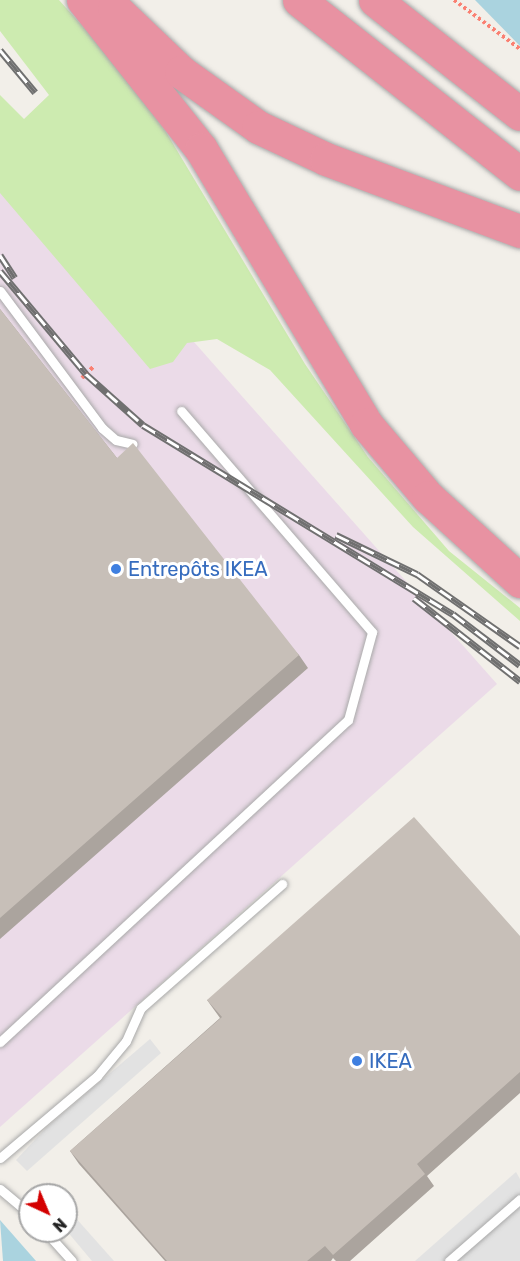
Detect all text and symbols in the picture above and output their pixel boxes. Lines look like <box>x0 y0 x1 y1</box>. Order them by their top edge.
place label: Entrepôts IKEA <box>128 557 268 581</box>
marker: Entrepôts IKEA <box>109 562 123 576</box>
place label: IKEA <box>369 1049 412 1073</box>
marker: IKEA <box>350 1054 364 1068</box>
north arrow <box>18 1183 78 1243</box>
text: N <box>49 1214 70 1236</box>

